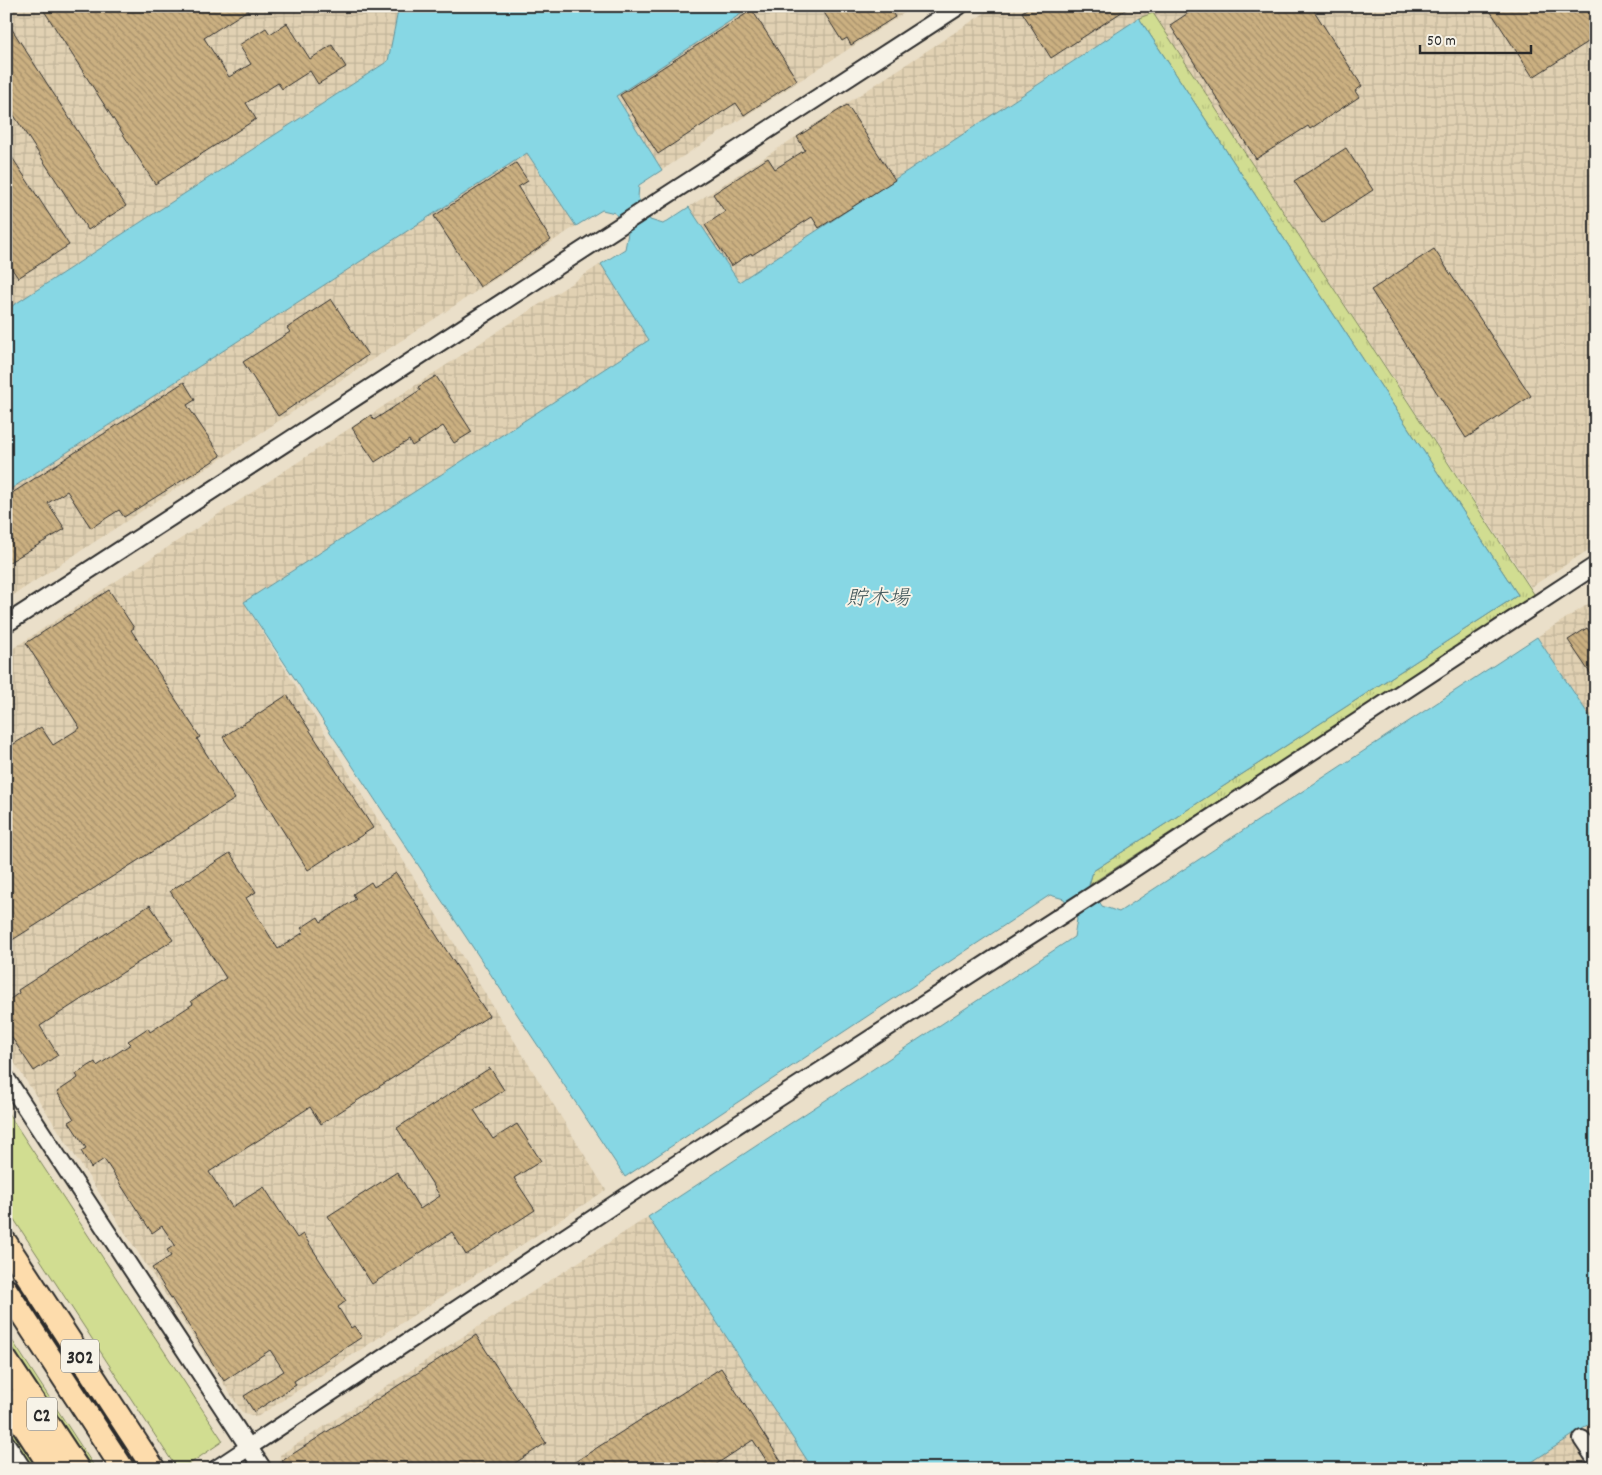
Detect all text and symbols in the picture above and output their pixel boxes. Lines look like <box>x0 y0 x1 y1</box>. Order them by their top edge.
scale bar <box>1420 22 1531 54</box>
text: 50 m <box>1427 31 1456 53</box>
water label: 貯木場 <box>847 585 911 615</box>
road number: 302 <box>61 1340 99 1372</box>
road number: C2 <box>27 1398 57 1430</box>

